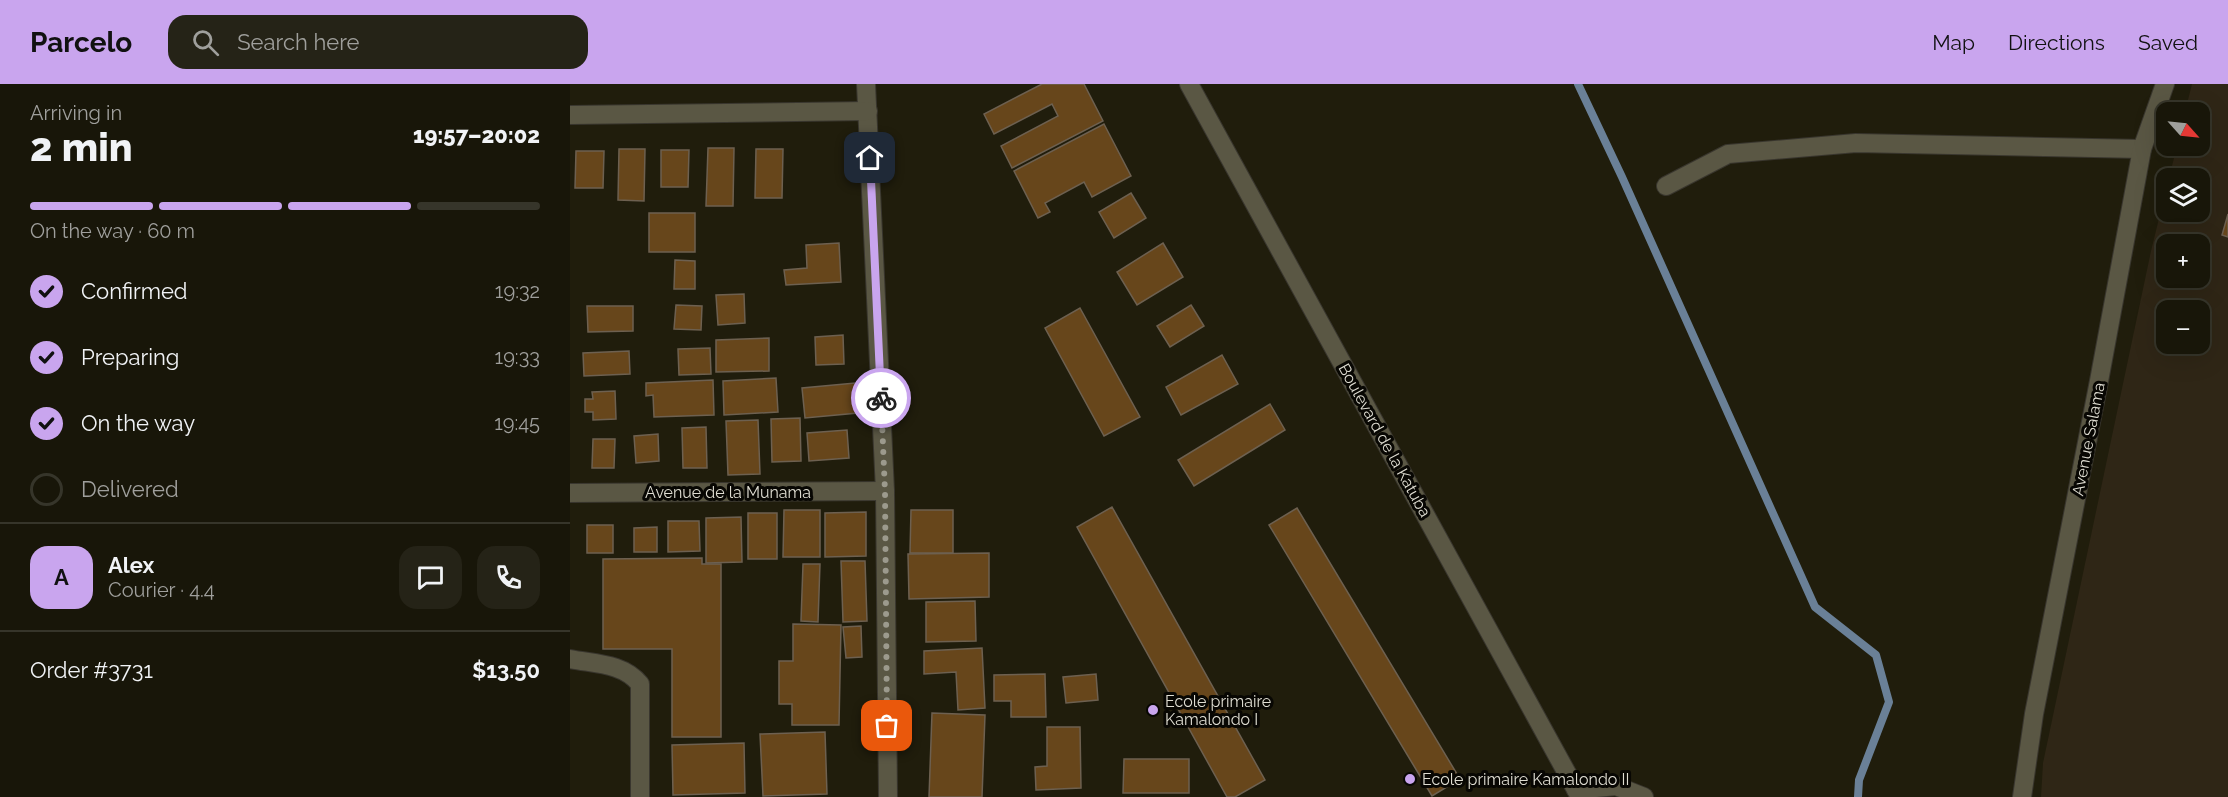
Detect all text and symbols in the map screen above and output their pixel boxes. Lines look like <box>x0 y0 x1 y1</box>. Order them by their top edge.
search box <box>168 15 588 69</box>
text: Parcelo <box>30 26 132 59</box>
icon: search <box>189 26 222 59</box>
text: Search here <box>237 29 359 55</box>
text: Map <box>1932 30 1975 55</box>
text: Directions <box>2008 30 2105 55</box>
text: Saved <box>2138 30 2198 55</box>
text: Arriving in <box>30 101 122 125</box>
north arrow <box>2156 102 2210 156</box>
map controls <box>2156 102 2210 354</box>
text: 19:57–20:02 <box>413 122 540 148</box>
text: 2 min <box>30 124 133 170</box>
pin <box>844 132 895 183</box>
icon: home <box>853 141 886 174</box>
button: layers <box>2156 168 2210 222</box>
text: On the way · 60 m <box>30 219 195 243</box>
button: + <box>2156 234 2210 288</box>
icon: check <box>30 275 63 308</box>
text: Confirmed <box>81 278 188 304</box>
text: 19:32 <box>495 279 540 303</box>
button: − <box>2156 300 2210 354</box>
icon: check <box>30 341 63 374</box>
text: Preparing <box>81 344 179 370</box>
text: 19:33 <box>495 345 540 369</box>
street label: Boulevard de la Katuba <box>1334 360 1435 520</box>
courier <box>851 368 911 428</box>
street label: Avenue Salama <box>2068 381 2109 497</box>
icon: bike <box>865 382 898 415</box>
icon: check <box>30 407 63 440</box>
text: On the way <box>81 410 195 436</box>
text: 19:45 <box>494 411 540 435</box>
text: Delivered <box>81 476 179 502</box>
street label: Avenue de la Munama <box>645 483 811 502</box>
button: chat <box>399 546 462 609</box>
button: phone <box>477 546 540 609</box>
text: Alex <box>108 552 154 578</box>
text: A <box>54 564 69 590</box>
text: Courier · 4.4 <box>108 578 215 602</box>
text: Order #3731 <box>30 657 153 683</box>
text: $13.50 <box>472 657 540 683</box>
place label: Ecole primaire Kamalondo I <box>1165 692 1271 729</box>
pin <box>861 700 912 751</box>
marker: Ecole primaire Kamalondo I <box>1146 703 1160 717</box>
icon: bag <box>870 709 903 742</box>
place label: Ecole primaire Kamalondo II <box>1422 770 1629 789</box>
marker: Ecole primaire Kamalondo II <box>1403 772 1417 786</box>

